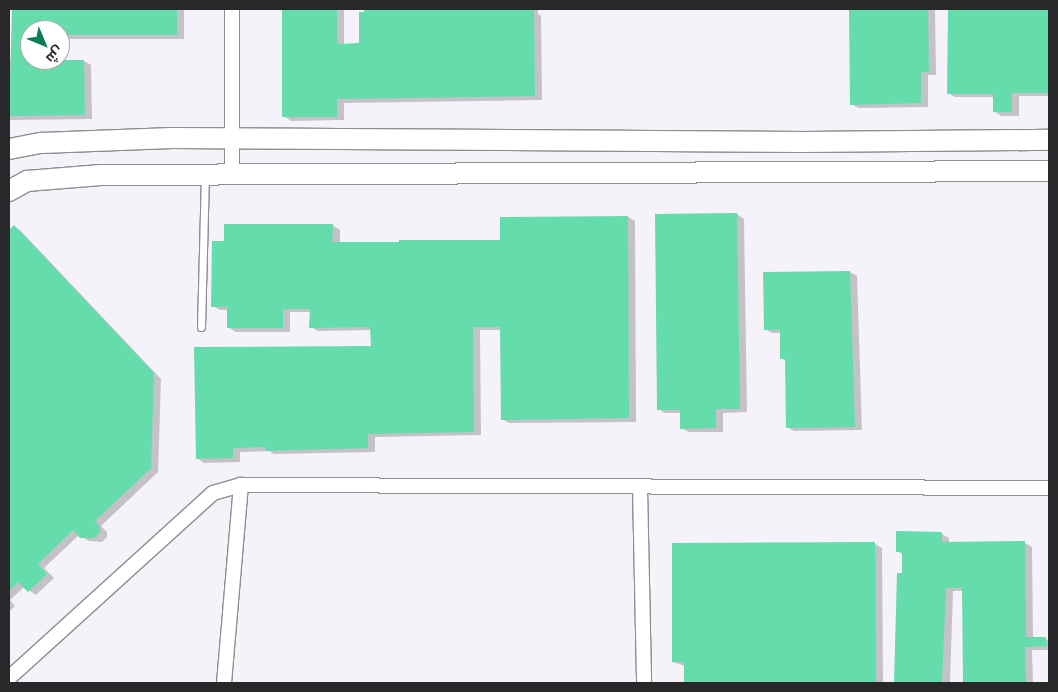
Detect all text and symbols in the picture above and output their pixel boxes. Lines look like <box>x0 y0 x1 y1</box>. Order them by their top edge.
north arrow <box>20 20 70 70</box>
text: ش <box>43 43 67 67</box>

